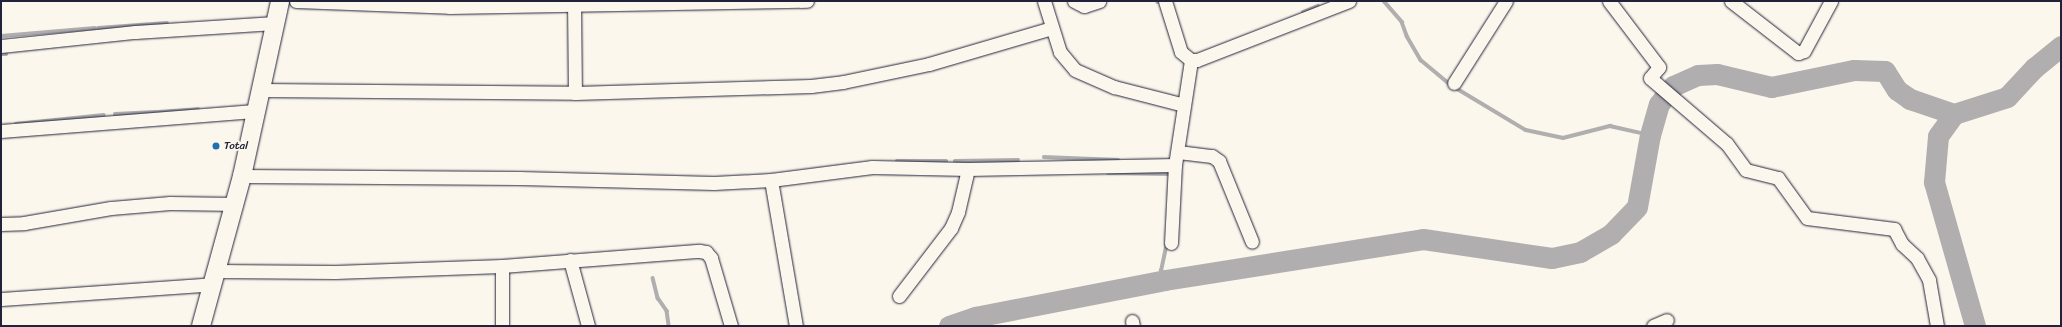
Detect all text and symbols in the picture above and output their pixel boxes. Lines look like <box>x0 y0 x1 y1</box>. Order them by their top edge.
place label: Total <box>224 139 248 153</box>
marker: Total <box>211 141 221 151</box>

